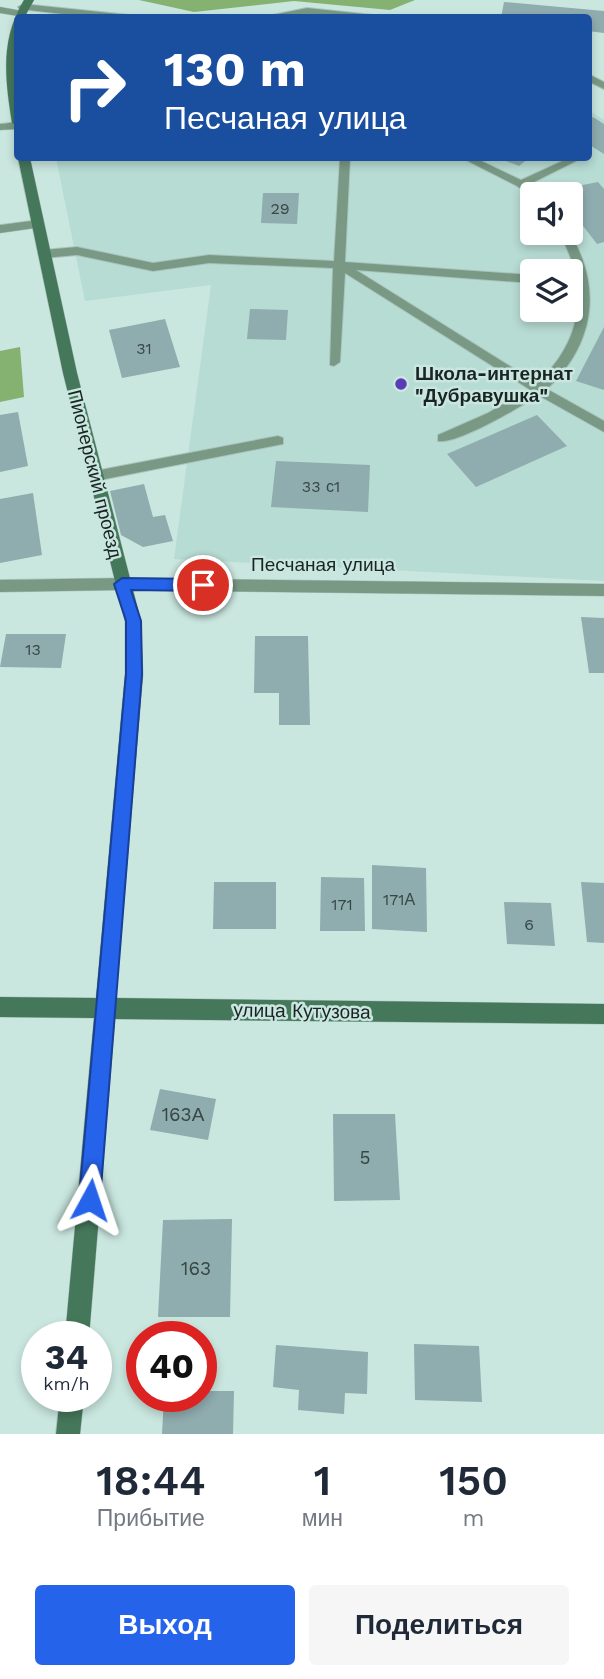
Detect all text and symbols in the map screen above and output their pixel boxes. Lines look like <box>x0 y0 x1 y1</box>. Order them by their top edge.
text: 130 m <box>164 40 306 98</box>
icon: right <box>49 42 140 133</box>
text: Песчаная улица <box>164 99 407 137</box>
map controls <box>520 182 583 322</box>
button: sound <box>520 182 583 245</box>
house number: 29 <box>270 199 290 218</box>
button: layers <box>520 259 583 322</box>
house number: 31 <box>136 339 152 358</box>
place label: Школа-интернат "Дубравушка" <box>415 362 573 407</box>
marker: Школа-интернат "Дубравушка" <box>393 376 409 392</box>
street label: Пионерский проезд <box>63 387 127 561</box>
house number: 33 с1 <box>302 477 340 496</box>
street label: Песчаная улица <box>251 553 395 576</box>
pin <box>173 555 233 615</box>
icon: arrive <box>184 566 222 604</box>
house number: 13 <box>25 640 41 659</box>
house number: 171А <box>383 890 415 909</box>
house number: 171 <box>331 895 353 914</box>
house number: 6 <box>524 915 534 934</box>
street label: улица Кутузова <box>233 998 371 1024</box>
house number: 163А <box>162 1103 205 1126</box>
house number: 5 <box>359 1146 371 1169</box>
position arrow <box>53 1163 127 1237</box>
house number: 163 <box>181 1257 211 1280</box>
speed limit sign: 40 <box>126 1321 217 1412</box>
text: 34 <box>45 1336 88 1378</box>
text: km/h <box>43 1373 90 1394</box>
text: 18:44 <box>96 1456 206 1505</box>
text: 1 <box>314 1456 331 1505</box>
text: 150 <box>439 1456 508 1505</box>
text: Прибытие <box>97 1505 205 1532</box>
text: мин <box>302 1505 343 1532</box>
text: m <box>463 1505 485 1532</box>
button: Выход <box>35 1585 295 1665</box>
button: Поделиться <box>309 1585 569 1665</box>

